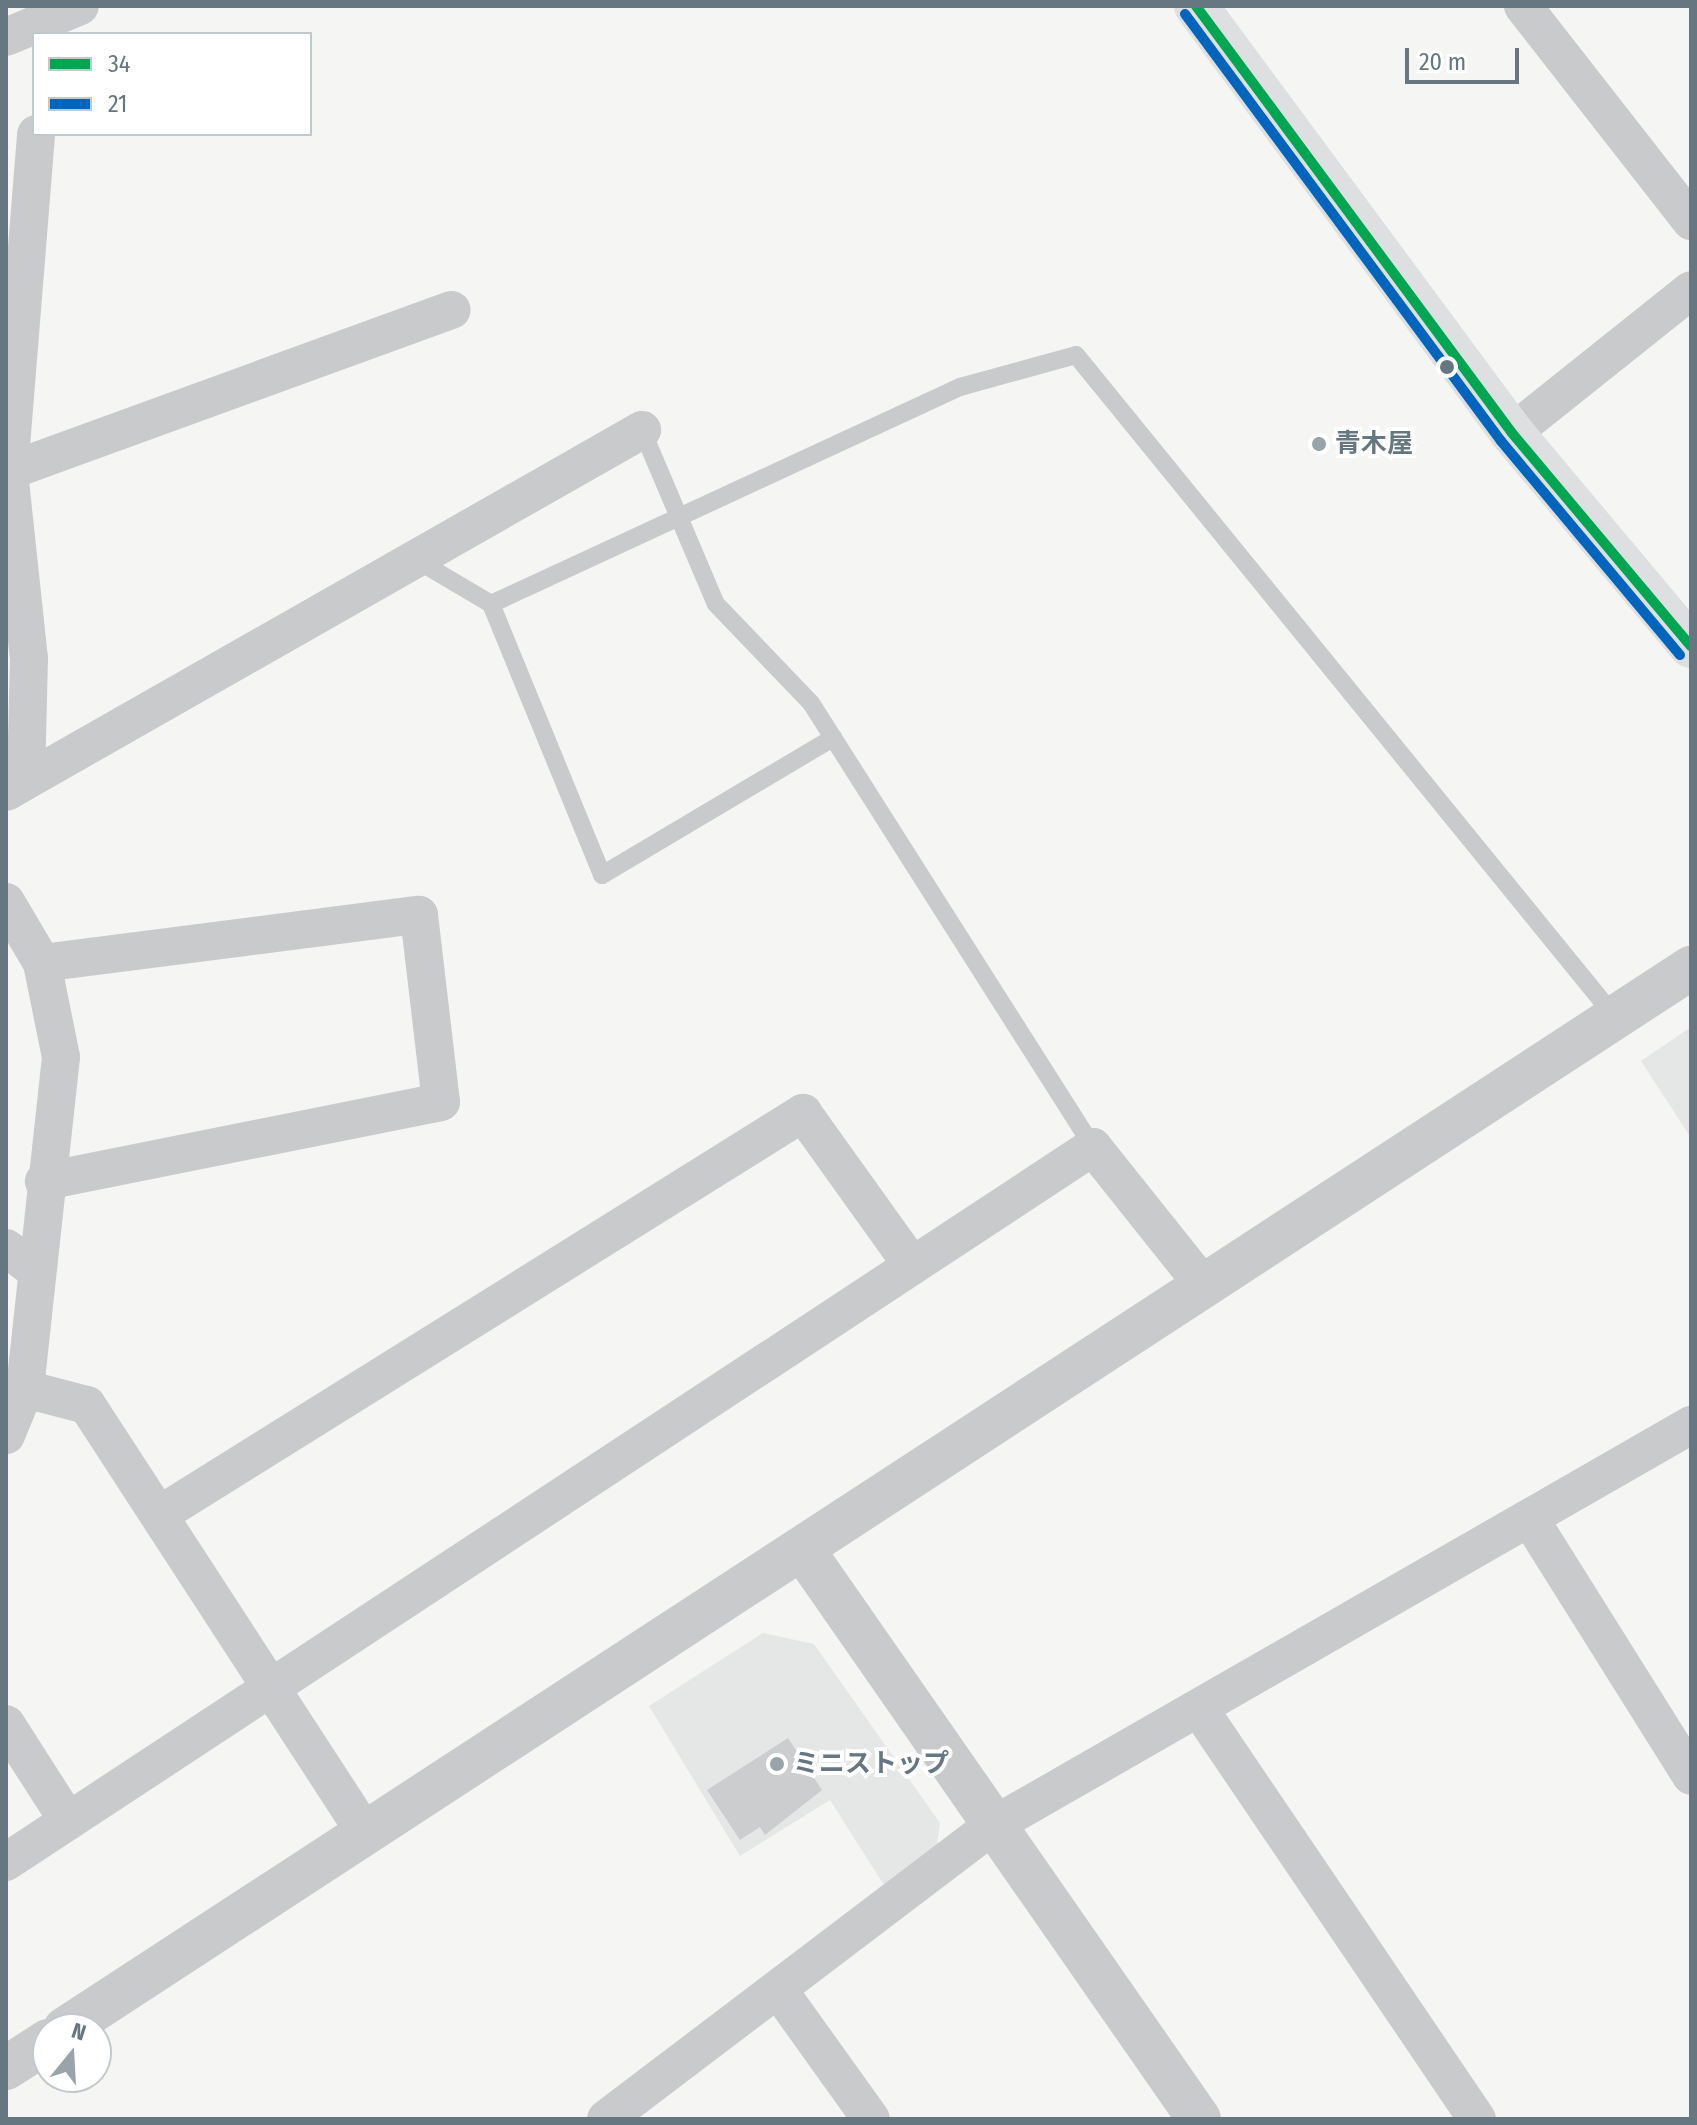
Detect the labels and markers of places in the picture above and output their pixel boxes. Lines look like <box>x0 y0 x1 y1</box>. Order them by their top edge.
unlabelled marker <box>1439 359 1455 375</box>
place label: 青木屋 <box>1335 428 1413 460</box>
marker: 青木屋 <box>1310 435 1328 453</box>
place label: ミニストップ <box>793 1748 949 1780</box>
marker: ミニストップ <box>768 1755 786 1773</box>

